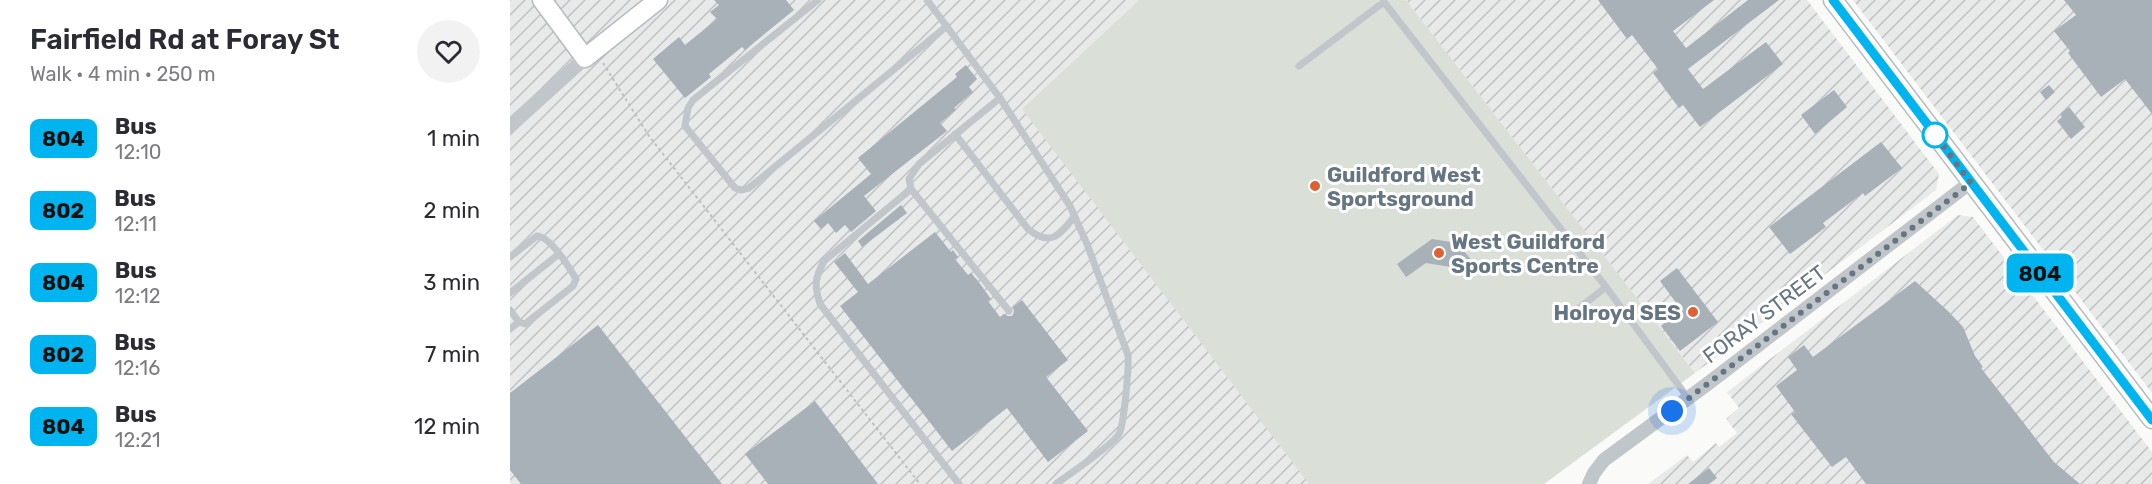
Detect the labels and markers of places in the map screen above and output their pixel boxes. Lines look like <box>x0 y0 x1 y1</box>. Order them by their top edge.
unlabelled marker <box>1922 122 1948 148</box>
place label: Guildford West Sportsground <box>1327 162 1481 211</box>
marker: Guildford West Sportsground <box>1308 179 1322 193</box>
place label: West Guildford Sports Centre <box>1451 229 1605 278</box>
marker: West Guildford Sports Centre <box>1432 246 1446 260</box>
place label: Holroyd SES <box>1554 300 1681 325</box>
marker: Holroyd SES <box>1686 305 1700 319</box>

